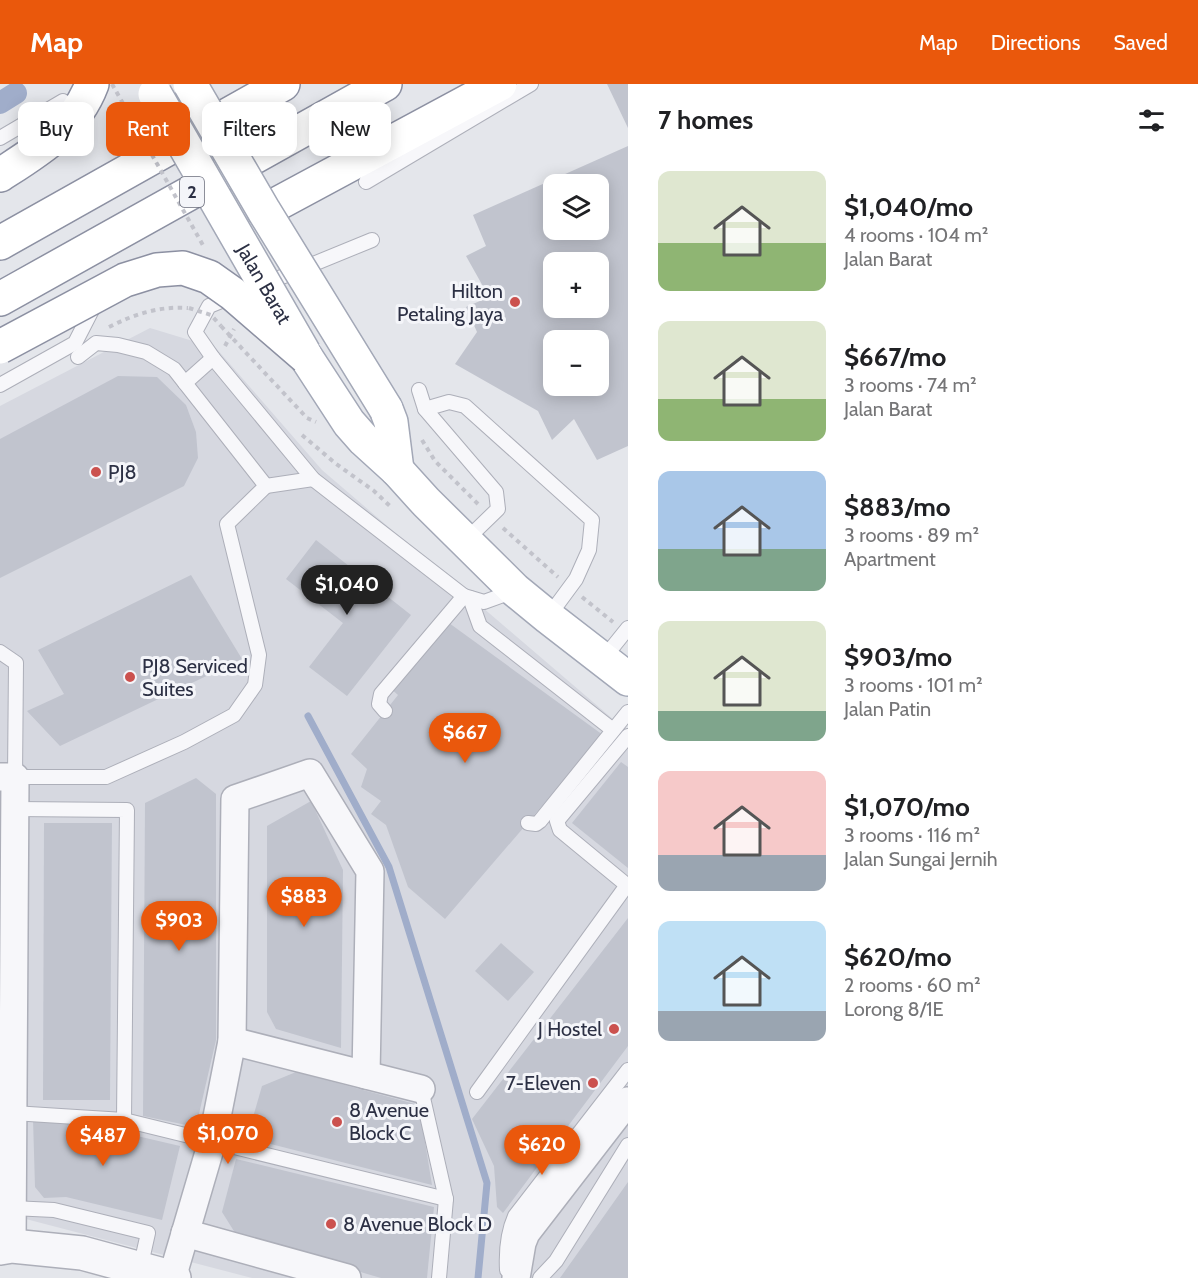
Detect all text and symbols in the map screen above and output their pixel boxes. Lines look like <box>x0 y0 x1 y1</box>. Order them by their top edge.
text: Map <box>30 25 83 59</box>
text: Map <box>919 30 958 55</box>
text: Directions <box>991 30 1080 55</box>
text: Saved <box>1113 30 1168 55</box>
chip: Buy <box>18 102 94 156</box>
chip: Rent <box>106 102 190 156</box>
chip: Filters <box>202 102 297 156</box>
chip: New <box>309 102 391 156</box>
text: 7 homes <box>658 104 753 136</box>
icon: filters <box>1135 104 1168 137</box>
map controls <box>543 174 609 396</box>
button: layers <box>543 174 609 240</box>
road number: 2 <box>180 177 204 207</box>
text: $1,040/mo <box>844 191 973 223</box>
icon: home <box>706 195 778 267</box>
text: 4 rooms · 104 m² <box>844 223 988 247</box>
street label: Jalan Barat <box>231 239 297 328</box>
text: Jalan Barat <box>844 247 932 271</box>
button: + <box>543 252 609 318</box>
place label: Hilton Petaling Jaya <box>397 279 503 326</box>
marker: Hilton Petaling Jaya <box>508 295 522 309</box>
button: − <box>543 330 609 396</box>
text: $667/mo <box>844 341 946 373</box>
icon: home <box>706 345 778 417</box>
text: 3 rooms · 74 m² <box>844 373 977 397</box>
text: Jalan Barat <box>844 397 932 421</box>
place label: PJ8 <box>108 460 137 484</box>
marker: PJ8 <box>89 465 103 479</box>
text: $883/mo <box>844 491 951 523</box>
icon: home <box>706 495 778 567</box>
text: 3 rooms · 89 m² <box>844 523 979 547</box>
text: Apartment <box>844 547 936 571</box>
pin: $1,040 <box>298 565 396 616</box>
text: $1,040 <box>315 572 379 596</box>
text: $903/mo <box>844 641 952 673</box>
icon: home <box>706 645 778 717</box>
place label: PJ8 Serviced Suites <box>142 654 248 701</box>
marker: PJ8 Serviced Suites <box>123 670 137 684</box>
text: 3 rooms · 101 m² <box>844 673 983 697</box>
text: Jalan Patin <box>844 697 931 721</box>
pin: $667 <box>429 713 501 764</box>
text: $667 <box>443 720 487 744</box>
text: $1,070/mo <box>844 791 970 823</box>
icon: home <box>706 795 778 867</box>
text: 3 rooms · 116 m² <box>844 823 980 847</box>
text: Jalan Sungai Jernih <box>844 847 998 871</box>
pin: $883 <box>268 877 340 928</box>
text: $883 <box>281 884 327 908</box>
pin: $903 <box>143 901 215 952</box>
text: $903 <box>155 908 203 932</box>
text: $620/mo <box>844 941 952 973</box>
icon: home <box>706 945 778 1017</box>
text: 2 rooms · 60 m² <box>844 973 981 997</box>
text: Lorong 8/1E <box>844 997 944 1021</box>
place label: J Hostel <box>537 1017 602 1041</box>
marker: J Hostel <box>607 1022 621 1036</box>
place label: 7-Eleven <box>506 1071 581 1095</box>
marker: 7-Eleven <box>586 1076 600 1090</box>
place label: 8 Avenue Block C <box>349 1098 429 1145</box>
pin: $1,070 <box>179 1114 277 1165</box>
marker: 8 Avenue Block C <box>330 1115 344 1129</box>
pin: $487 <box>67 1116 139 1167</box>
text: $1,070 <box>197 1121 259 1145</box>
text: $487 <box>80 1123 126 1147</box>
pin: $620 <box>506 1125 578 1176</box>
text: $620 <box>518 1132 566 1156</box>
place label: 8 Avenue Block D <box>343 1212 492 1236</box>
marker: 8 Avenue Block D <box>324 1217 338 1231</box>

